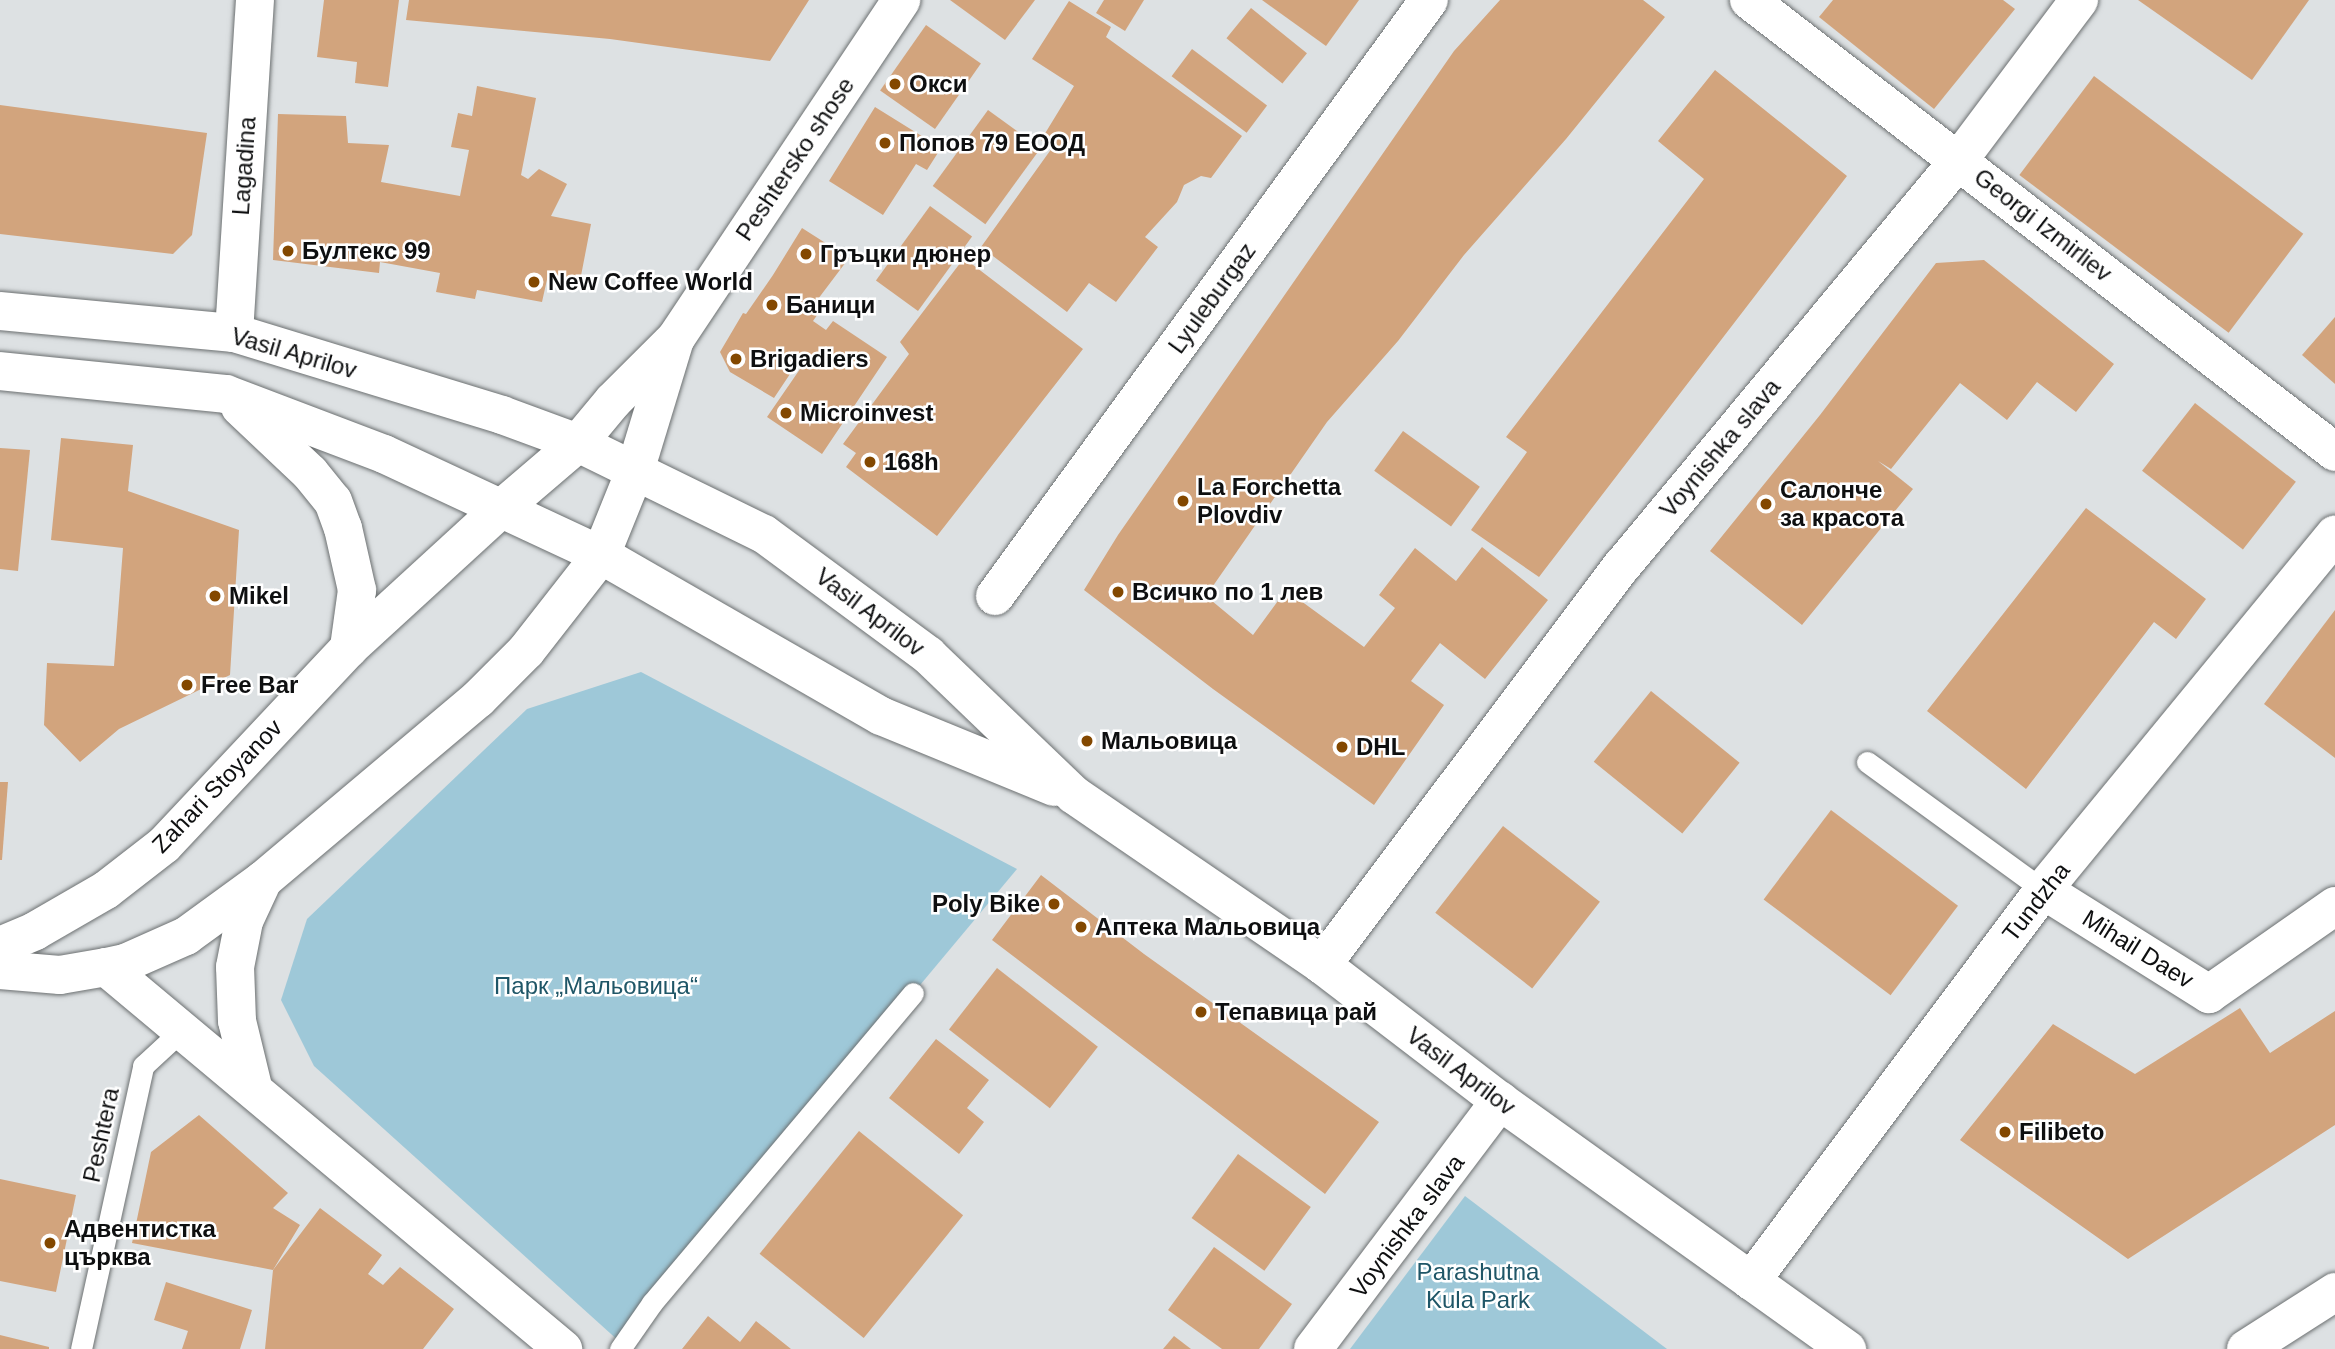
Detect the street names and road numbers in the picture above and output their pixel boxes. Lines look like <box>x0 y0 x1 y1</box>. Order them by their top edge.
street label: Peshtersko shose <box>730 72 860 246</box>
street label: Lagadina <box>226 116 262 216</box>
street label: Georgi Izmirliev <box>1968 162 2118 288</box>
street label: Lyuleburgaz <box>1162 237 1262 359</box>
street label: Vasil Aprilov <box>227 321 361 385</box>
street label: Voynishka slava <box>1654 373 1786 523</box>
street label: Vasil Aprilov <box>809 561 931 663</box>
street label: Zahari Stoyanov <box>146 713 288 859</box>
street label: Tundzha <box>1996 857 2076 947</box>
street label: Mihail Daev <box>2077 904 2199 994</box>
street label: Vasil Aprilov <box>1400 1020 1522 1122</box>
street label: Peshtera <box>77 1085 125 1185</box>
street label: Voynishka slava <box>1344 1149 1470 1303</box>

